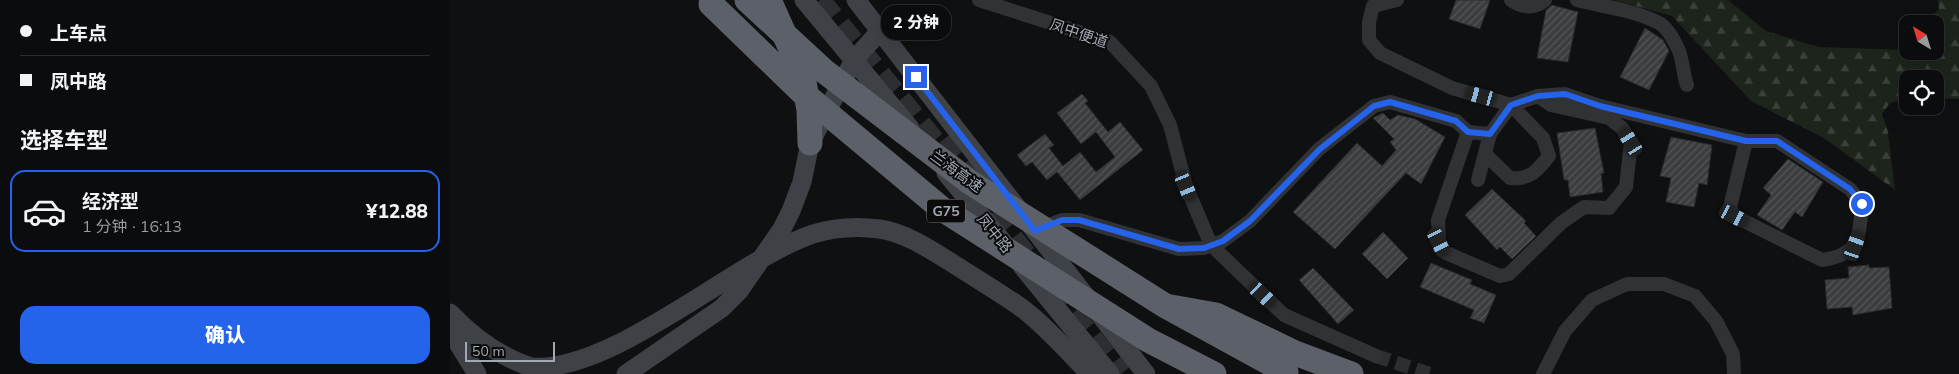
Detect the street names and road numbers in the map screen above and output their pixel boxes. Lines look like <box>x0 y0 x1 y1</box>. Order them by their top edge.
street label: 凤中便道 <box>1048 14 1110 52</box>
street label: 兰海高速 <box>927 146 987 196</box>
road number: G75 <box>927 200 965 222</box>
street label: 凤中路 <box>973 210 1017 256</box>

